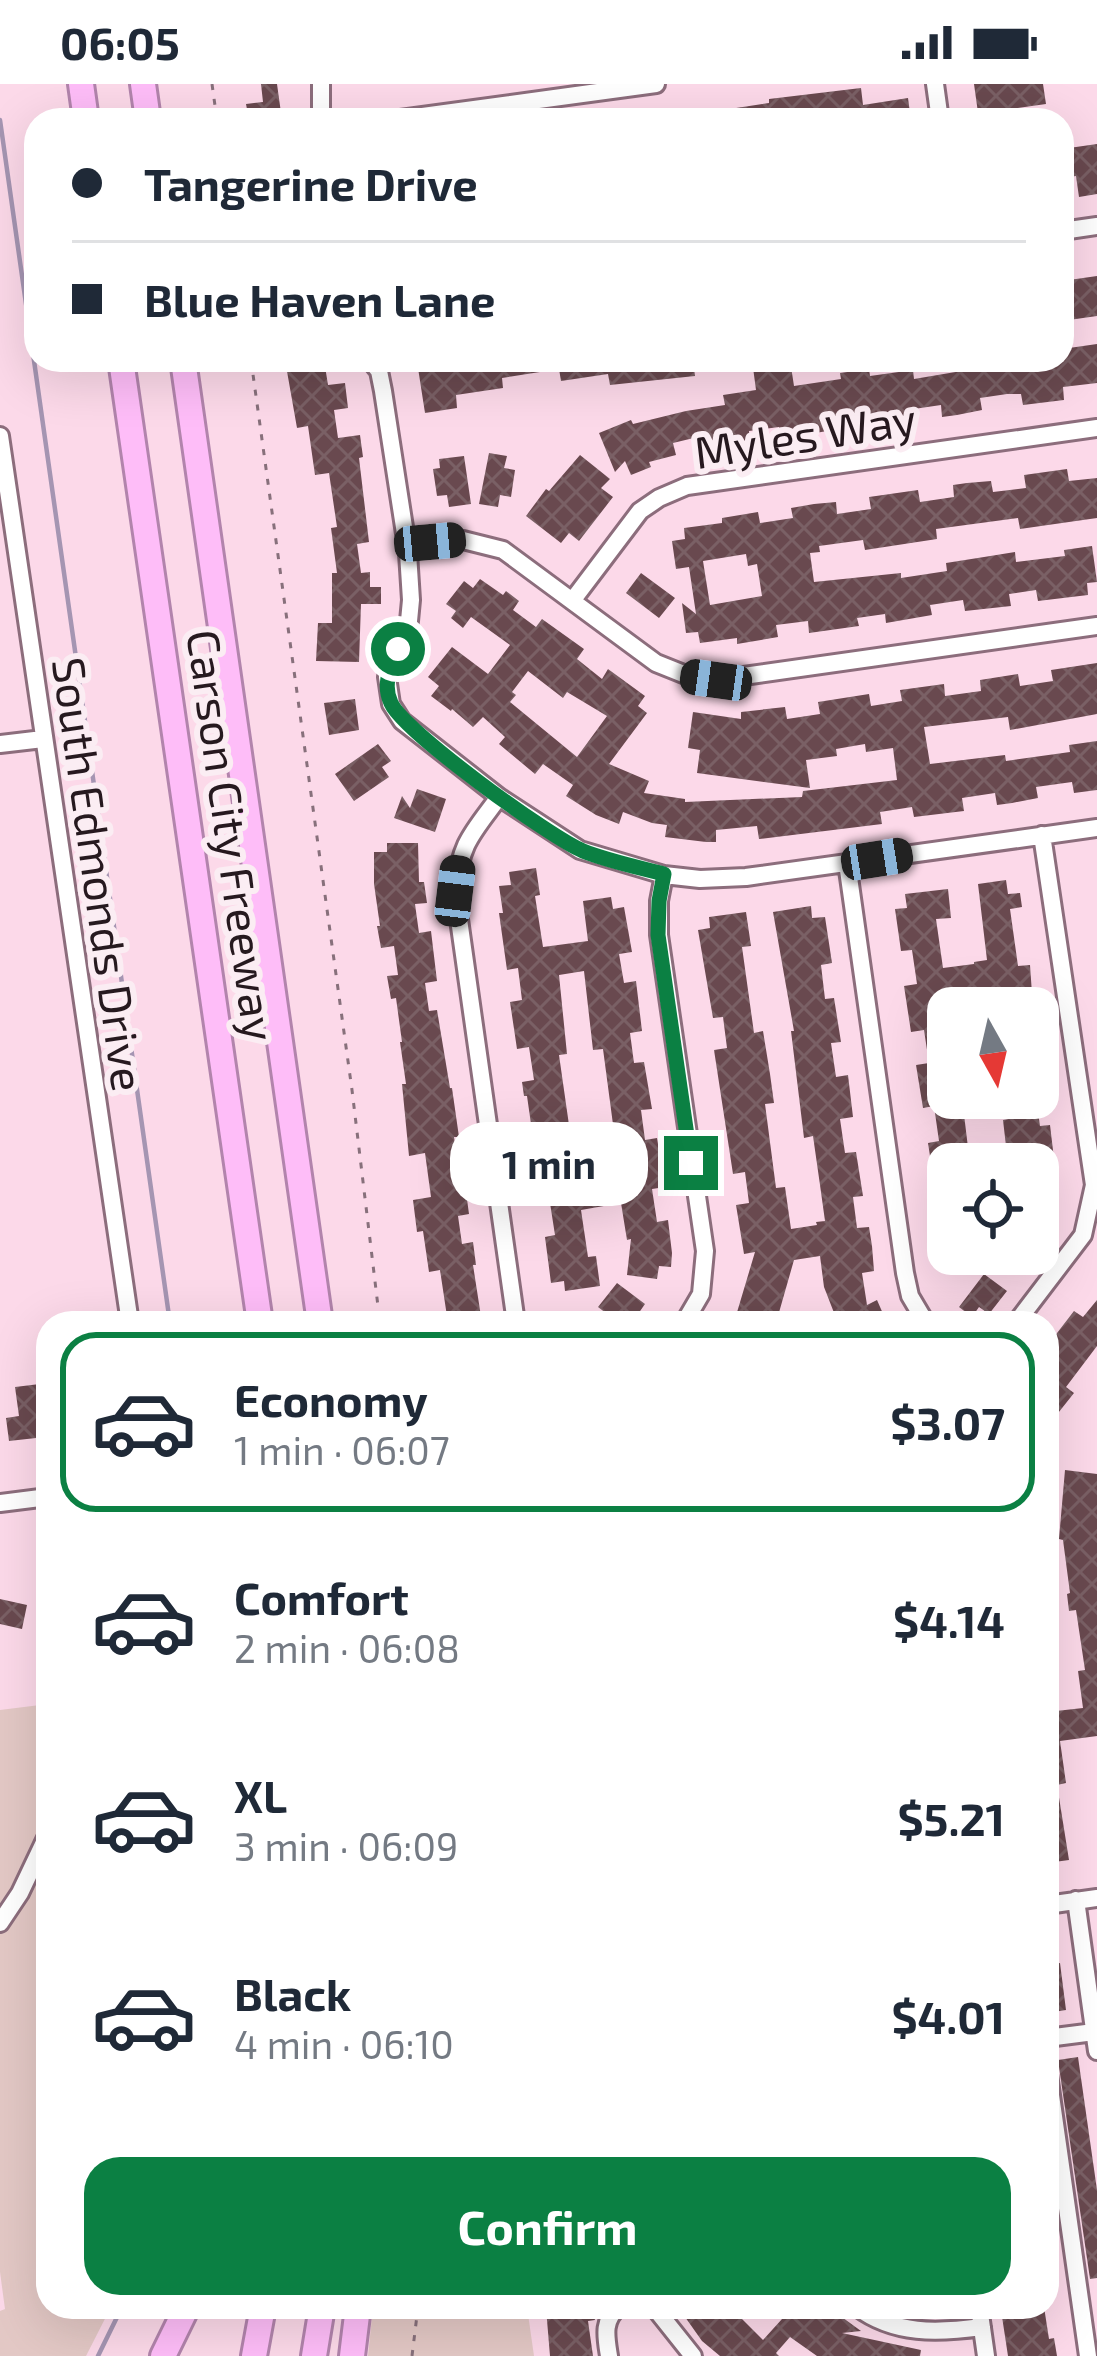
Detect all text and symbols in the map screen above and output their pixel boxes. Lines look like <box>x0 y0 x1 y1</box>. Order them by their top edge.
text: 06:05 <box>60 15 180 69</box>
text: Tangerine Drive <box>144 156 478 210</box>
text: Blue Haven Lane <box>144 272 495 326</box>
street label: Myles Way <box>690 390 920 478</box>
car <box>393 521 467 563</box>
route start <box>371 622 425 676</box>
street label: Carson City Freeway <box>177 626 289 1044</box>
street label: South Edmonds Drive <box>43 654 157 1094</box>
car <box>678 657 754 703</box>
car <box>839 836 915 882</box>
car <box>433 853 477 929</box>
north arrow <box>927 987 1059 1119</box>
map controls <box>927 987 1059 1275</box>
callout: 1 min <box>451 1121 649 1205</box>
route end <box>664 1136 718 1190</box>
text: 1 min <box>502 1140 596 1187</box>
button: locate <box>927 1143 1059 1275</box>
icon: car <box>90 1368 198 1476</box>
text: Economy <box>234 1372 428 1426</box>
text: $3.07 <box>890 1395 1005 1449</box>
text: 1 min · 06:07 <box>234 1426 450 1473</box>
icon: car <box>90 1566 198 1674</box>
text: Comfort <box>234 1570 409 1624</box>
text: $4.14 <box>893 1593 1005 1647</box>
text: 2 min · 06:08 <box>234 1624 460 1671</box>
icon: car <box>90 1764 198 1872</box>
text: XL <box>234 1768 287 1822</box>
text: $5.21 <box>897 1791 1005 1845</box>
text: 3 min · 06:09 <box>234 1822 458 1869</box>
icon: car <box>90 1962 198 2070</box>
text: Black <box>234 1966 351 2020</box>
text: $4.01 <box>891 1989 1005 2043</box>
text: 4 min · 06:10 <box>234 2020 454 2067</box>
button: Confirm <box>84 2157 1011 2295</box>

